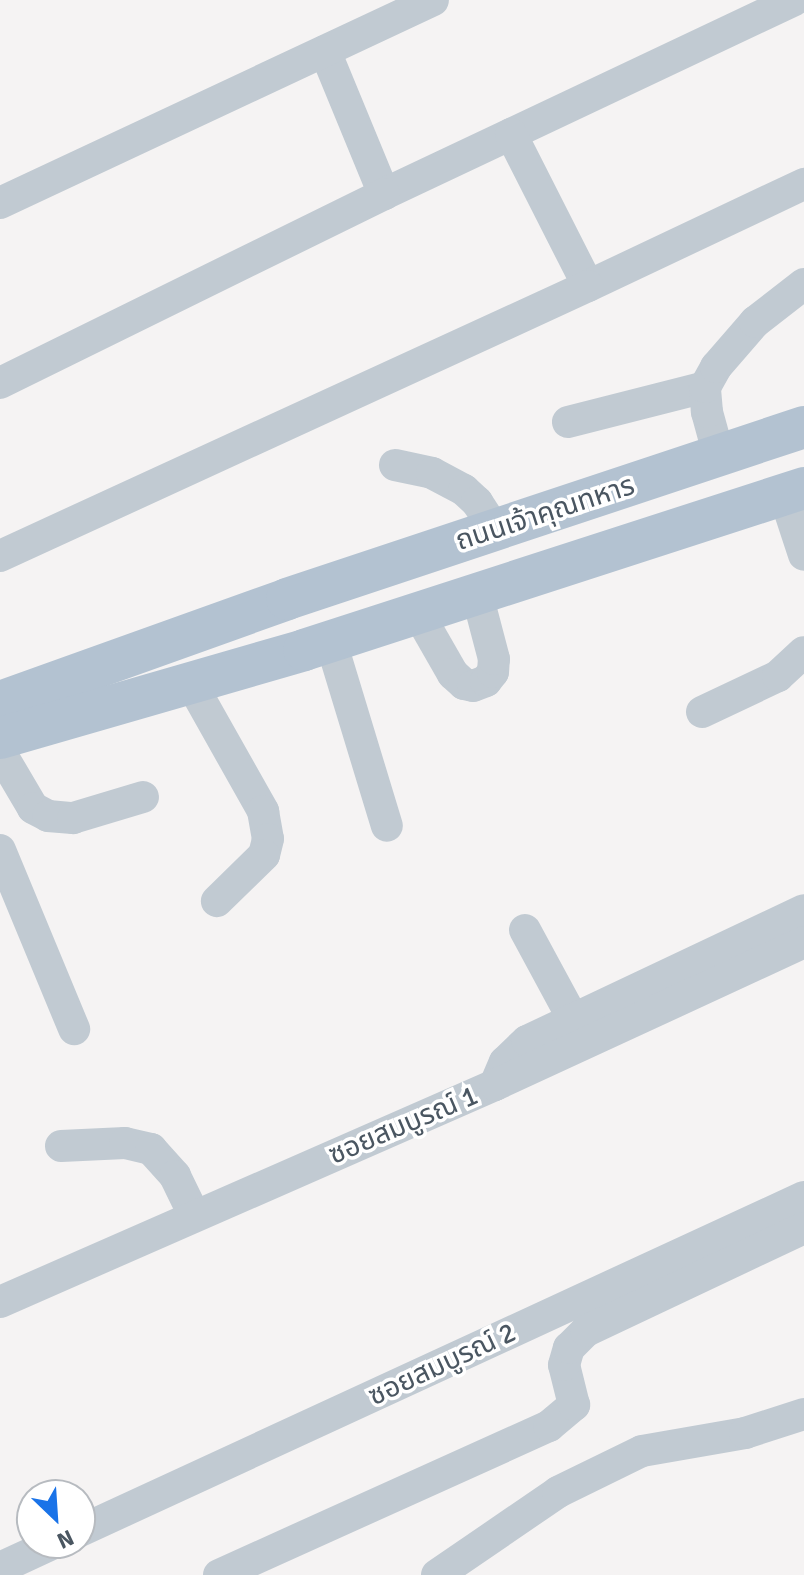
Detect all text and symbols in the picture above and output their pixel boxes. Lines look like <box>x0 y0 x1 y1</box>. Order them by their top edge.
street label: ถนนเจ้าคุณทหาร <box>451 468 639 558</box>
street label: ซอยสมบูรณ์ 1 <box>323 1079 483 1171</box>
street label: ซอยสมบูรณ์ 2 <box>363 1315 521 1413</box>
north arrow <box>16 1479 96 1559</box>
text: N <box>53 1524 78 1555</box>

